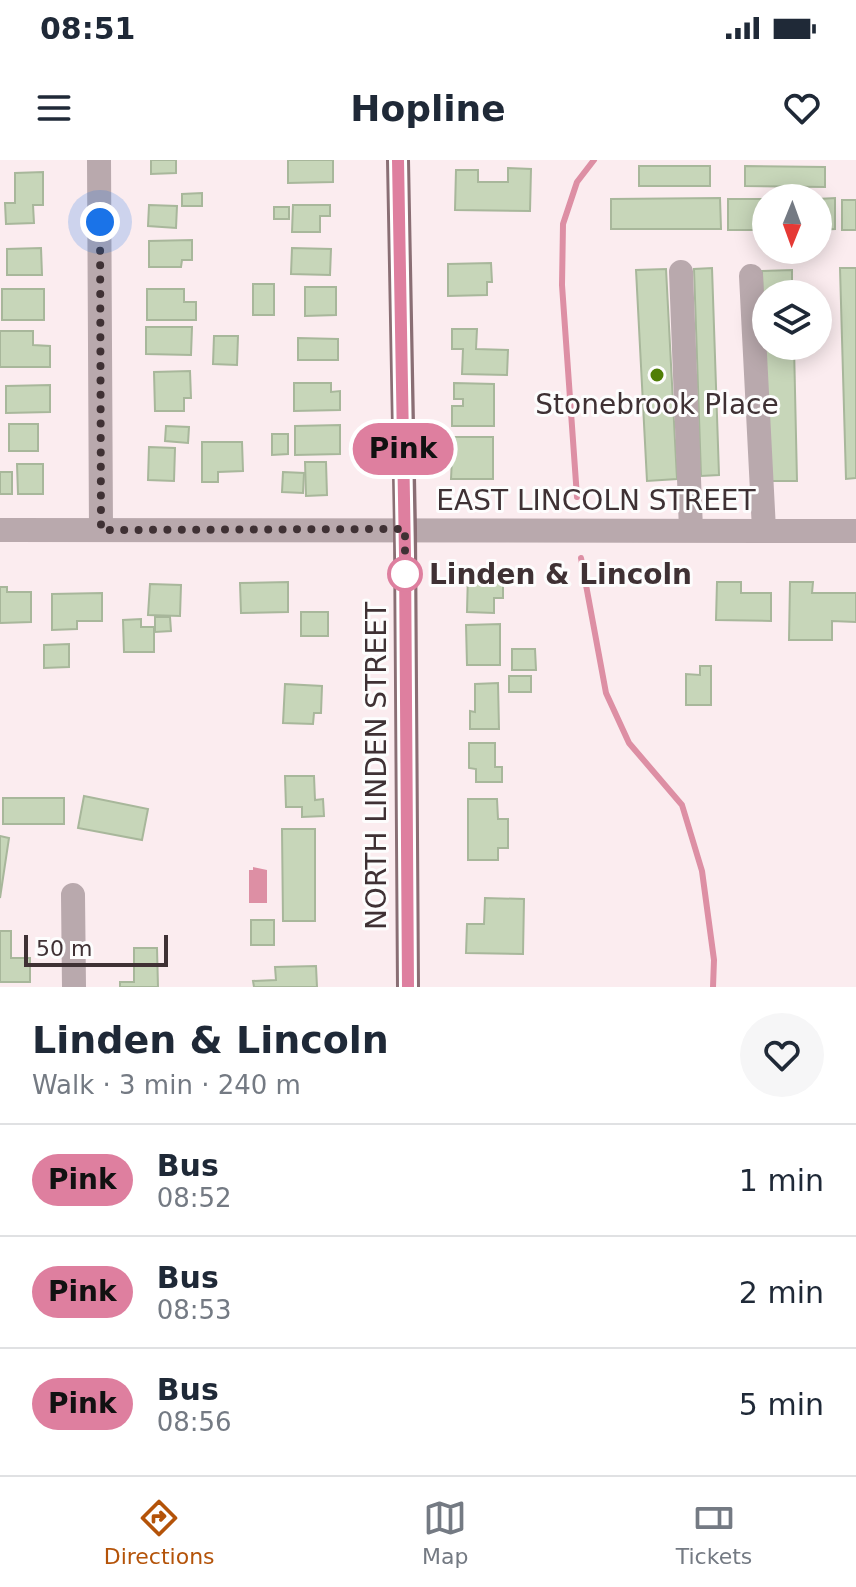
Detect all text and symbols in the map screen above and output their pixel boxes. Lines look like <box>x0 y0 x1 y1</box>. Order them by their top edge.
text: 08:51 <box>40 11 136 46</box>
icon: menu <box>32 86 76 130</box>
icon: heart <box>780 86 824 130</box>
text: Hopline <box>350 88 506 129</box>
north arrow <box>752 184 832 264</box>
map controls <box>752 184 832 360</box>
your location <box>80 202 120 242</box>
button: layers <box>752 280 832 360</box>
marker: Stonebrook Place <box>648 366 666 384</box>
place label: Stonebrook Place <box>535 388 779 421</box>
line badge: Pink <box>347 423 459 475</box>
text: Pink <box>369 432 437 465</box>
street label: EAST LINCOLN STREET <box>436 484 757 517</box>
marker: Linden & Lincoln <box>388 557 422 591</box>
place label: Linden & Lincoln <box>429 558 692 591</box>
street label: NORTH LINDEN STREET <box>360 601 393 930</box>
scale bar <box>24 931 168 967</box>
text: 50 m <box>36 936 92 961</box>
button: heart <box>740 1013 824 1097</box>
text: Linden & Lincoln <box>32 1018 389 1062</box>
text: Walk · 3 min · 240 m <box>32 1070 301 1100</box>
text: Bus <box>157 1148 219 1183</box>
text: Pink <box>48 1163 117 1196</box>
text: 1 min <box>739 1163 824 1198</box>
text: 08:52 <box>157 1183 232 1213</box>
text: Bus <box>157 1260 219 1295</box>
text: Pink <box>48 1275 117 1308</box>
text: 2 min <box>739 1275 824 1310</box>
text: 08:53 <box>157 1295 232 1325</box>
text: Bus <box>157 1372 219 1407</box>
text: Pink <box>48 1387 117 1420</box>
text: 5 min <box>739 1387 824 1422</box>
text: 08:56 <box>157 1407 232 1437</box>
tab: Directions <box>104 1496 215 1569</box>
tab: Map <box>422 1496 468 1569</box>
tab: Tickets <box>676 1496 752 1569</box>

